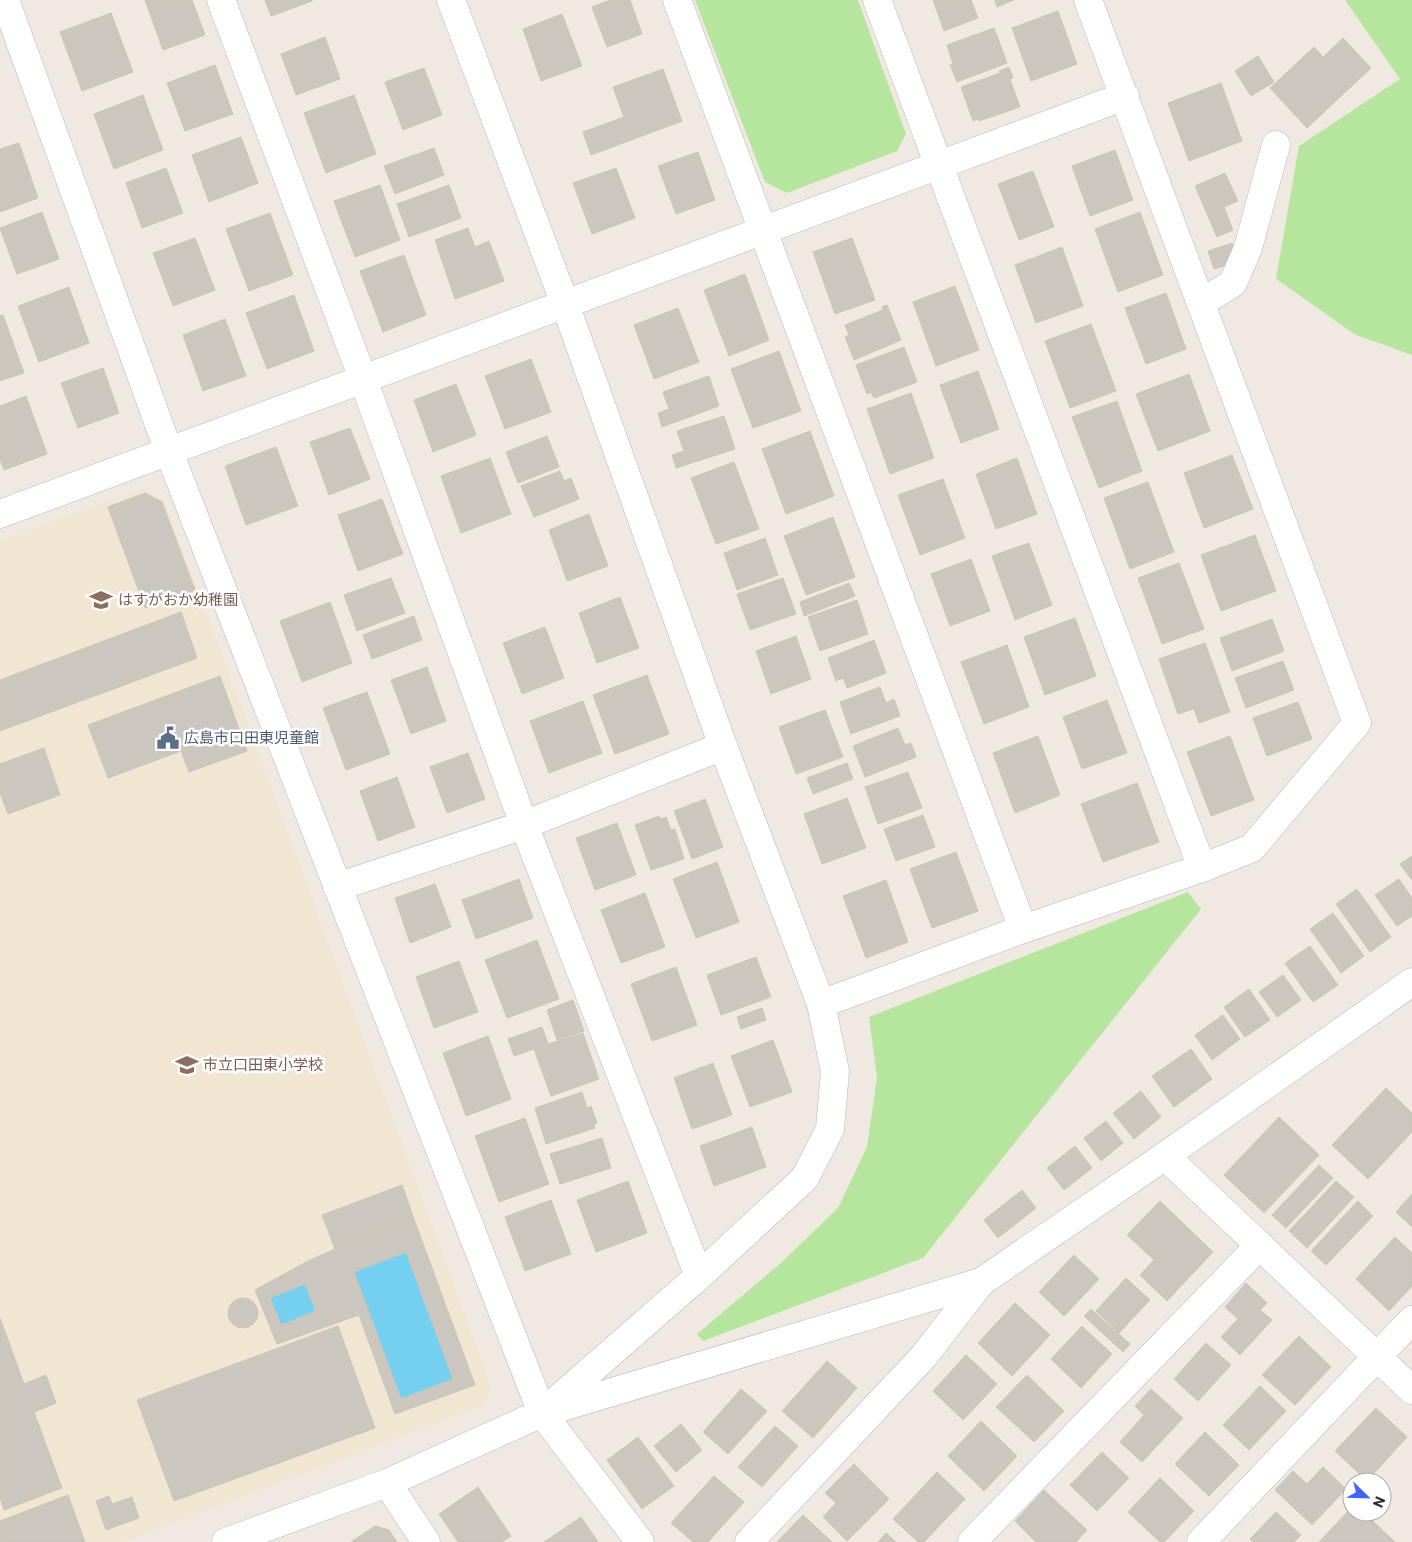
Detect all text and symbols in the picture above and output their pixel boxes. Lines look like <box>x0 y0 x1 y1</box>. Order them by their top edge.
school or university icon: はすがおか幼稚園 <box>88 587 114 613</box>
place label: はすがおか幼稚園 <box>118 590 238 608</box>
public building icon: 広島市口田東児童館 <box>155 725 181 751</box>
place label: 広島市口田東児童館 <box>184 728 319 746</box>
school or university icon: 市立口田東小学校 <box>174 1052 200 1078</box>
place label: 市立口田東小学校 <box>203 1055 323 1073</box>
north arrow <box>1342 1472 1392 1522</box>
text: N <box>1370 1494 1389 1510</box>

